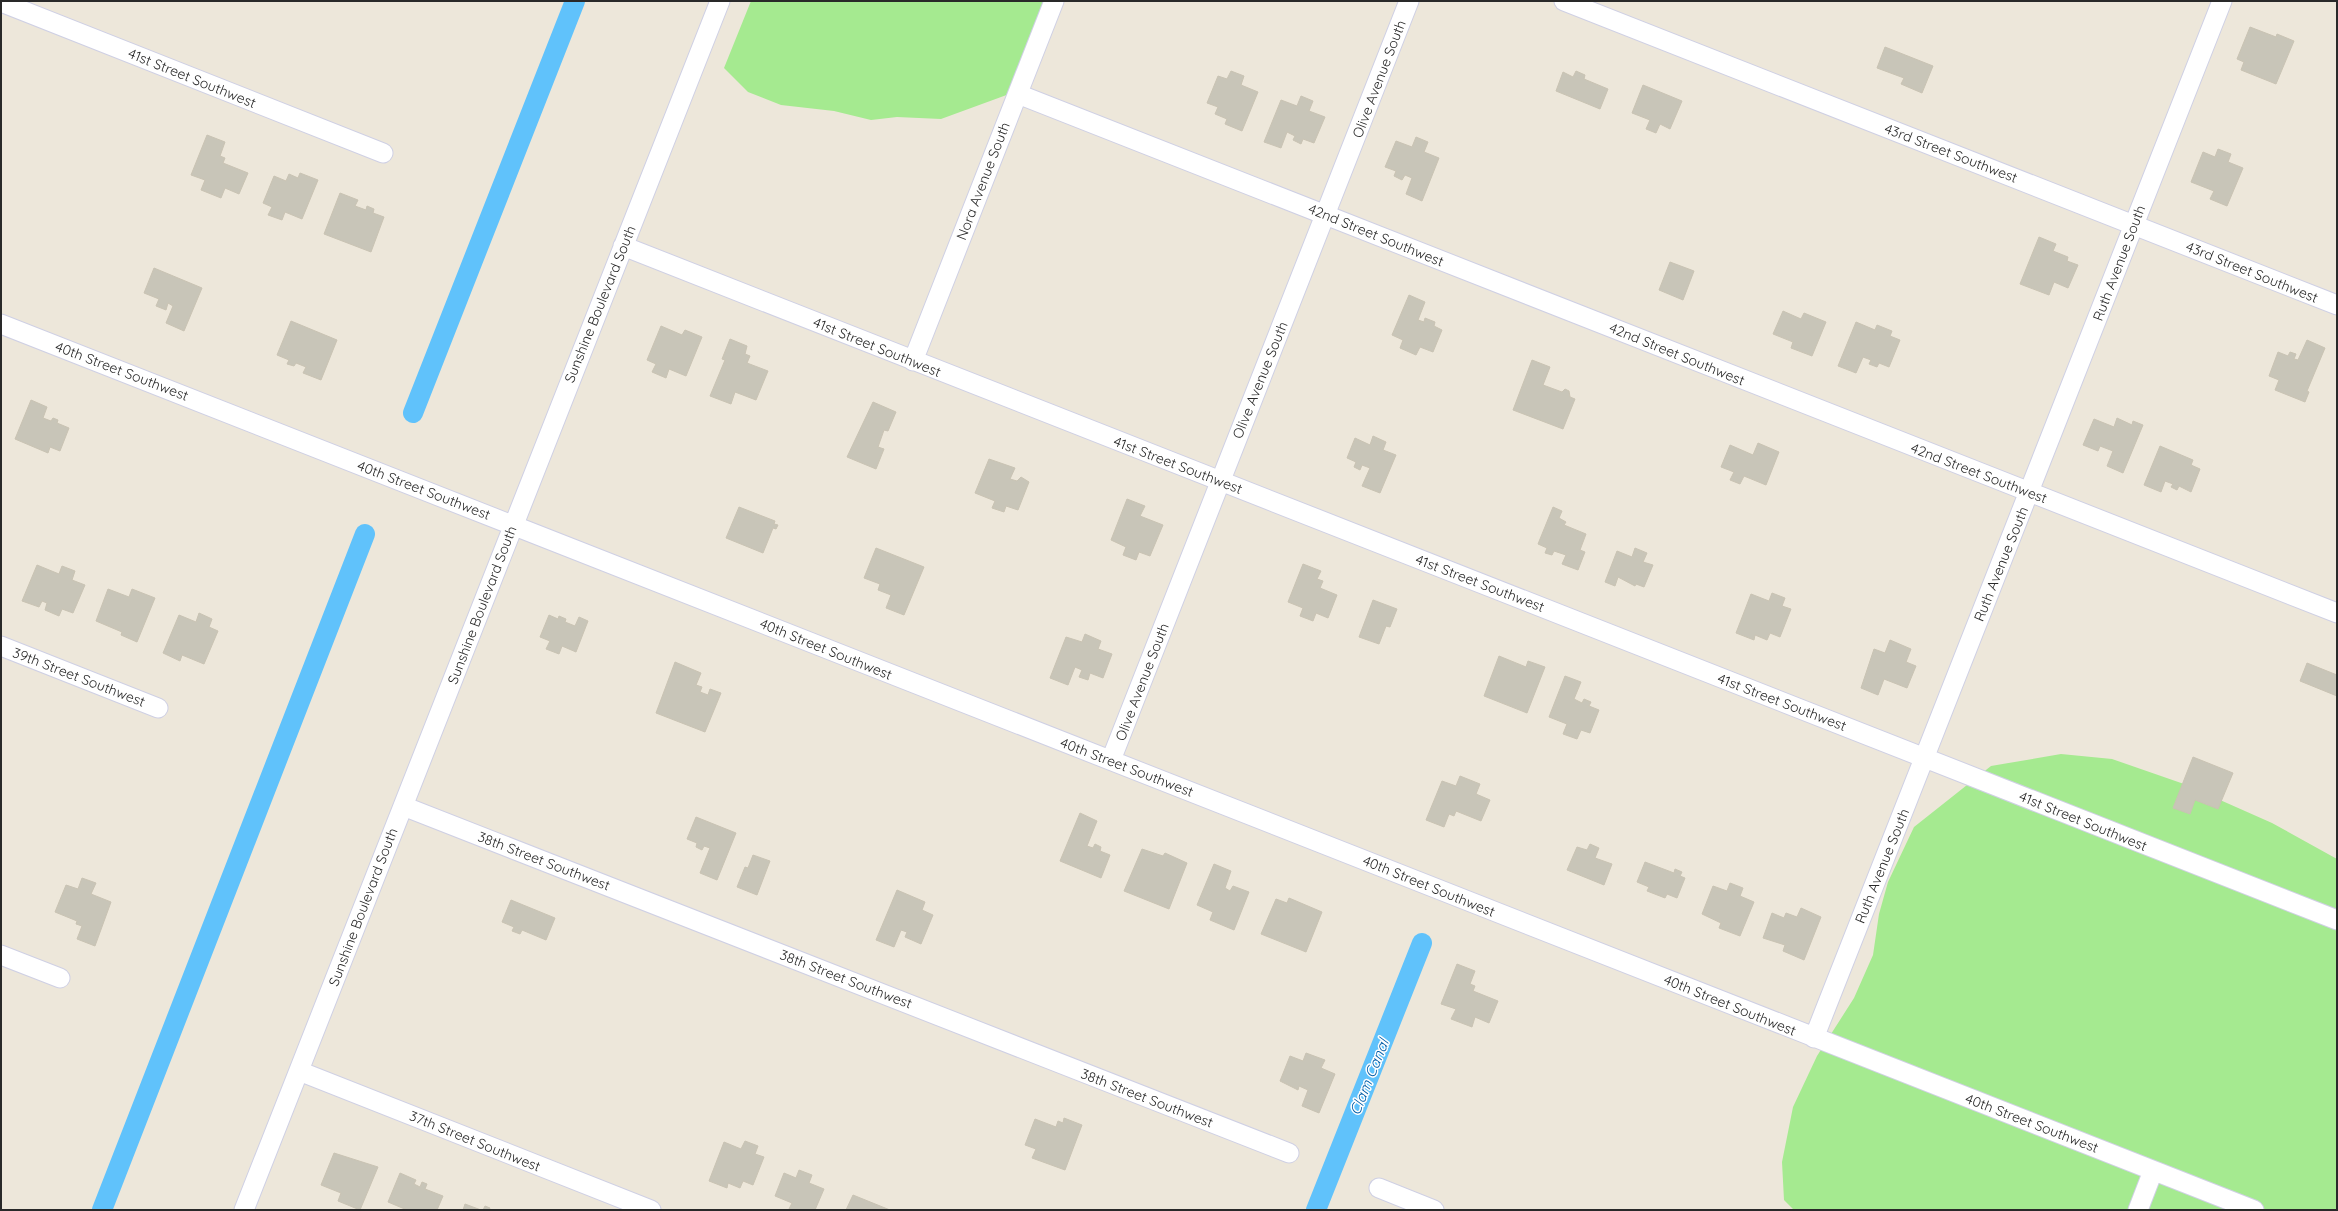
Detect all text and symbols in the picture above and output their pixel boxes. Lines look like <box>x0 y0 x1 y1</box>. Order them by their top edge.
street label: Olive Avenue South <box>1348 18 1410 140</box>
street label: 41st Street Southwest <box>125 44 259 112</box>
street label: Nora Avenue South <box>952 119 1014 243</box>
street label: 43rd Street Southwest <box>1882 119 2020 187</box>
street label: 42nd Street Southwest <box>1306 200 1447 270</box>
street label: Ruth Avenue South <box>2089 203 2149 323</box>
street label: Sunshine Boulevard South <box>560 223 640 385</box>
street label: 43rd Street Southwest <box>2183 237 2321 307</box>
street label: 41st Street Southwest <box>810 313 944 381</box>
street label: Olive Avenue South <box>1228 319 1292 441</box>
street label: 42nd Street Southwest <box>1607 319 1748 389</box>
street label: 40th Street Southwest <box>53 337 191 405</box>
street label: 41st Street Southwest <box>1111 432 1245 498</box>
street label: 42nd Street Southwest <box>1908 439 2050 507</box>
street label: 40th Street Southwest <box>355 456 493 524</box>
street label: Ruth Avenue South <box>1970 504 2032 624</box>
street label: Sunshine Boulevard South <box>444 523 520 687</box>
street label: 41st Street Southwest <box>1413 550 1547 616</box>
street label: 40th Street Southwest <box>757 614 895 684</box>
street label: Olive Avenue South <box>1111 621 1173 743</box>
street label: 39th Street Southwest <box>10 643 148 711</box>
street label: 41st Street Southwest <box>1715 669 1849 735</box>
street label: 40th Street Southwest <box>1058 733 1196 801</box>
street label: 41st Street Southwest <box>2016 787 2150 855</box>
street label: Ruth Avenue South <box>1851 806 1913 926</box>
street label: Sunshine Boulevard South <box>325 825 401 989</box>
street label: 38th Street Southwest <box>475 827 613 895</box>
street label: 40th Street Southwest <box>1360 851 1498 921</box>
street label: 38th Street Southwest <box>777 945 915 1013</box>
street label: 40th Street Southwest <box>1661 970 1799 1040</box>
water label: Clam Canal <box>1345 1035 1393 1118</box>
street label: 38th Street Southwest <box>1078 1064 1216 1132</box>
street label: 40th Street Southwest <box>1963 1089 2101 1157</box>
street label: 37th Street Southwest <box>407 1106 543 1176</box>

